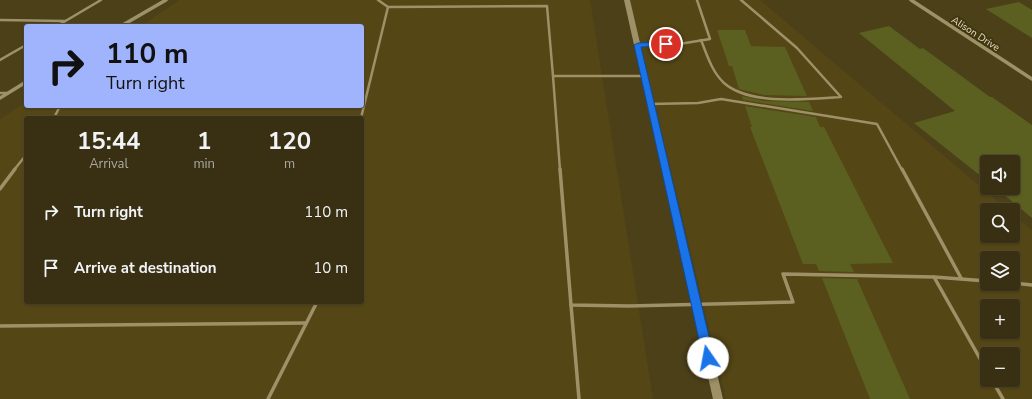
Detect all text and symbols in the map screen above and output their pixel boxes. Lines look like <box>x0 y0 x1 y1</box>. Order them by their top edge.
street label: Alison Drive <box>949 13 1002 55</box>
pin <box>649 27 683 61</box>
icon: arrive <box>655 33 677 55</box>
text: 110 m <box>106 35 189 73</box>
icon: right <box>40 40 92 92</box>
text: Turn right <box>106 71 185 95</box>
text: 15:44 <box>77 125 140 157</box>
text: 1 <box>197 125 211 157</box>
text: 120 <box>268 125 311 157</box>
text: Arrival <box>89 155 128 173</box>
text: min <box>193 155 215 173</box>
text: m <box>284 155 295 173</box>
map controls <box>980 155 1020 387</box>
button: sound <box>980 155 1020 195</box>
icon: right <box>40 201 62 223</box>
text: Turn right <box>74 202 143 222</box>
text: 110 m <box>304 202 348 222</box>
button: search <box>980 203 1020 243</box>
button: layers <box>980 251 1020 291</box>
icon: arrive <box>40 257 62 279</box>
text: Arrive at destination <box>74 258 217 278</box>
text: 10 m <box>313 258 348 278</box>
button: + <box>980 299 1020 339</box>
position arrow <box>687 337 729 379</box>
button: − <box>980 347 1020 387</box>

